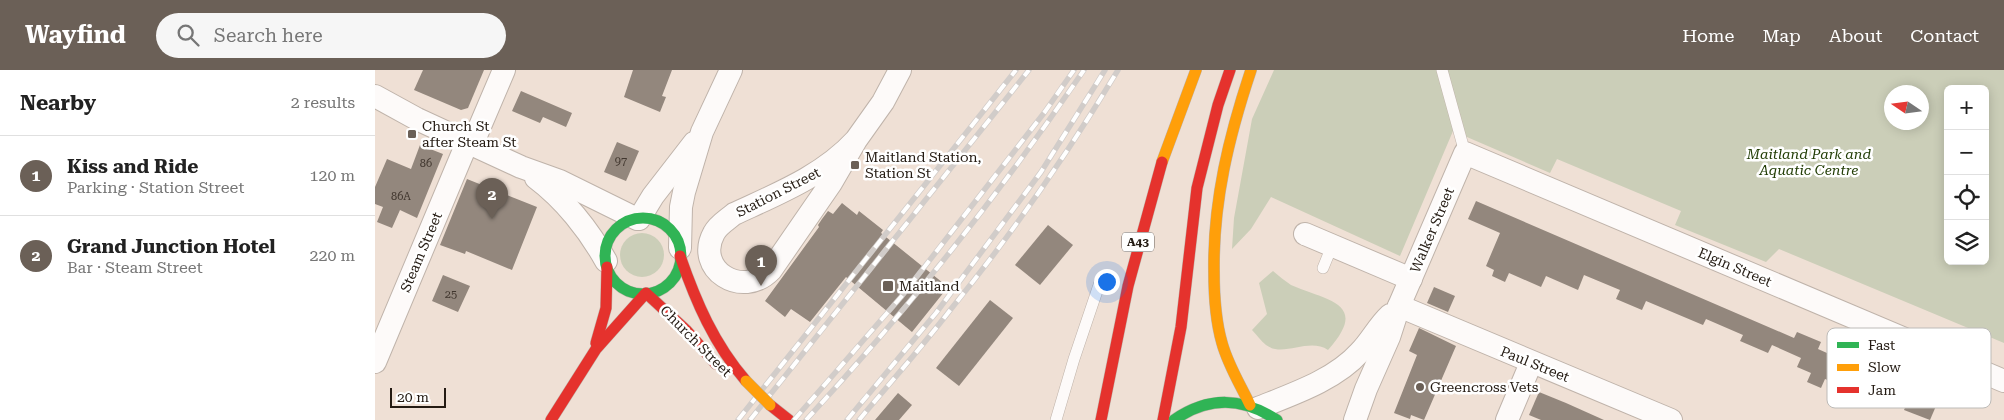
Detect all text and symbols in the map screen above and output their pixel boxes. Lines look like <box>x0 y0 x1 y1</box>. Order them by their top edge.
search box <box>156 13 506 58</box>
text: Wayfind <box>25 21 126 49</box>
icon: search <box>174 21 202 49</box>
text: Search here <box>214 24 323 47</box>
text: Home <box>1682 25 1734 46</box>
text: Map <box>1762 25 1801 46</box>
text: About <box>1829 25 1882 46</box>
text: Contact <box>1910 25 1979 46</box>
north arrow <box>1884 85 1929 130</box>
map controls <box>1944 85 1989 265</box>
button: + <box>1944 85 1989 130</box>
text: Nearby <box>20 91 96 115</box>
text: 2 results <box>291 93 355 112</box>
place label: Church St after Steam St <box>422 118 517 150</box>
marker: Church St after Steam St <box>406 128 418 140</box>
button: − <box>1944 130 1989 175</box>
park label: Maitland Park and Aquatic Centre <box>1746 146 1871 178</box>
place label: Maitland Station, Station St <box>865 149 982 181</box>
text: Kiss and Ride <box>67 155 198 178</box>
house number: 97 <box>615 155 627 168</box>
house number: 86 <box>420 157 432 170</box>
marker: Maitland Station, Station St <box>849 159 861 171</box>
street label: Station Street <box>733 164 823 220</box>
text: 1 <box>32 166 40 185</box>
text: 120 m <box>309 166 355 185</box>
button: locate <box>1944 175 1989 220</box>
text: Parking · Station Street <box>67 178 244 197</box>
pin: 2 <box>476 178 508 219</box>
street label: Walker Street <box>1407 185 1457 275</box>
house number: 86A <box>391 190 411 203</box>
street label: Steam Street <box>397 210 445 294</box>
button: layers <box>1944 220 1989 265</box>
road number: A43 <box>1122 232 1154 252</box>
text: Grand Junction Hotel <box>67 235 276 258</box>
street label: Elgin Street <box>1696 244 1774 290</box>
pin: 1 <box>745 245 777 286</box>
text: 2 <box>32 246 40 265</box>
text: 220 m <box>309 246 355 265</box>
text: Bar · Steam Street <box>67 258 203 277</box>
your location <box>1094 269 1120 295</box>
place label: Maitland <box>899 278 959 294</box>
marker: Maitland <box>881 279 895 293</box>
house number: 25 <box>445 288 457 301</box>
street label: Church Street <box>657 302 735 380</box>
legend <box>1827 328 1991 408</box>
text: Fast <box>1868 337 1895 353</box>
street label: Paul Street <box>1498 343 1572 385</box>
text: Slow <box>1868 359 1901 375</box>
place label: Greencross Vets <box>1430 379 1539 395</box>
marker: Greencross Vets <box>1414 381 1426 393</box>
text: Jam <box>1868 382 1896 398</box>
scale bar <box>390 385 446 408</box>
text: 20 m <box>397 389 429 405</box>

